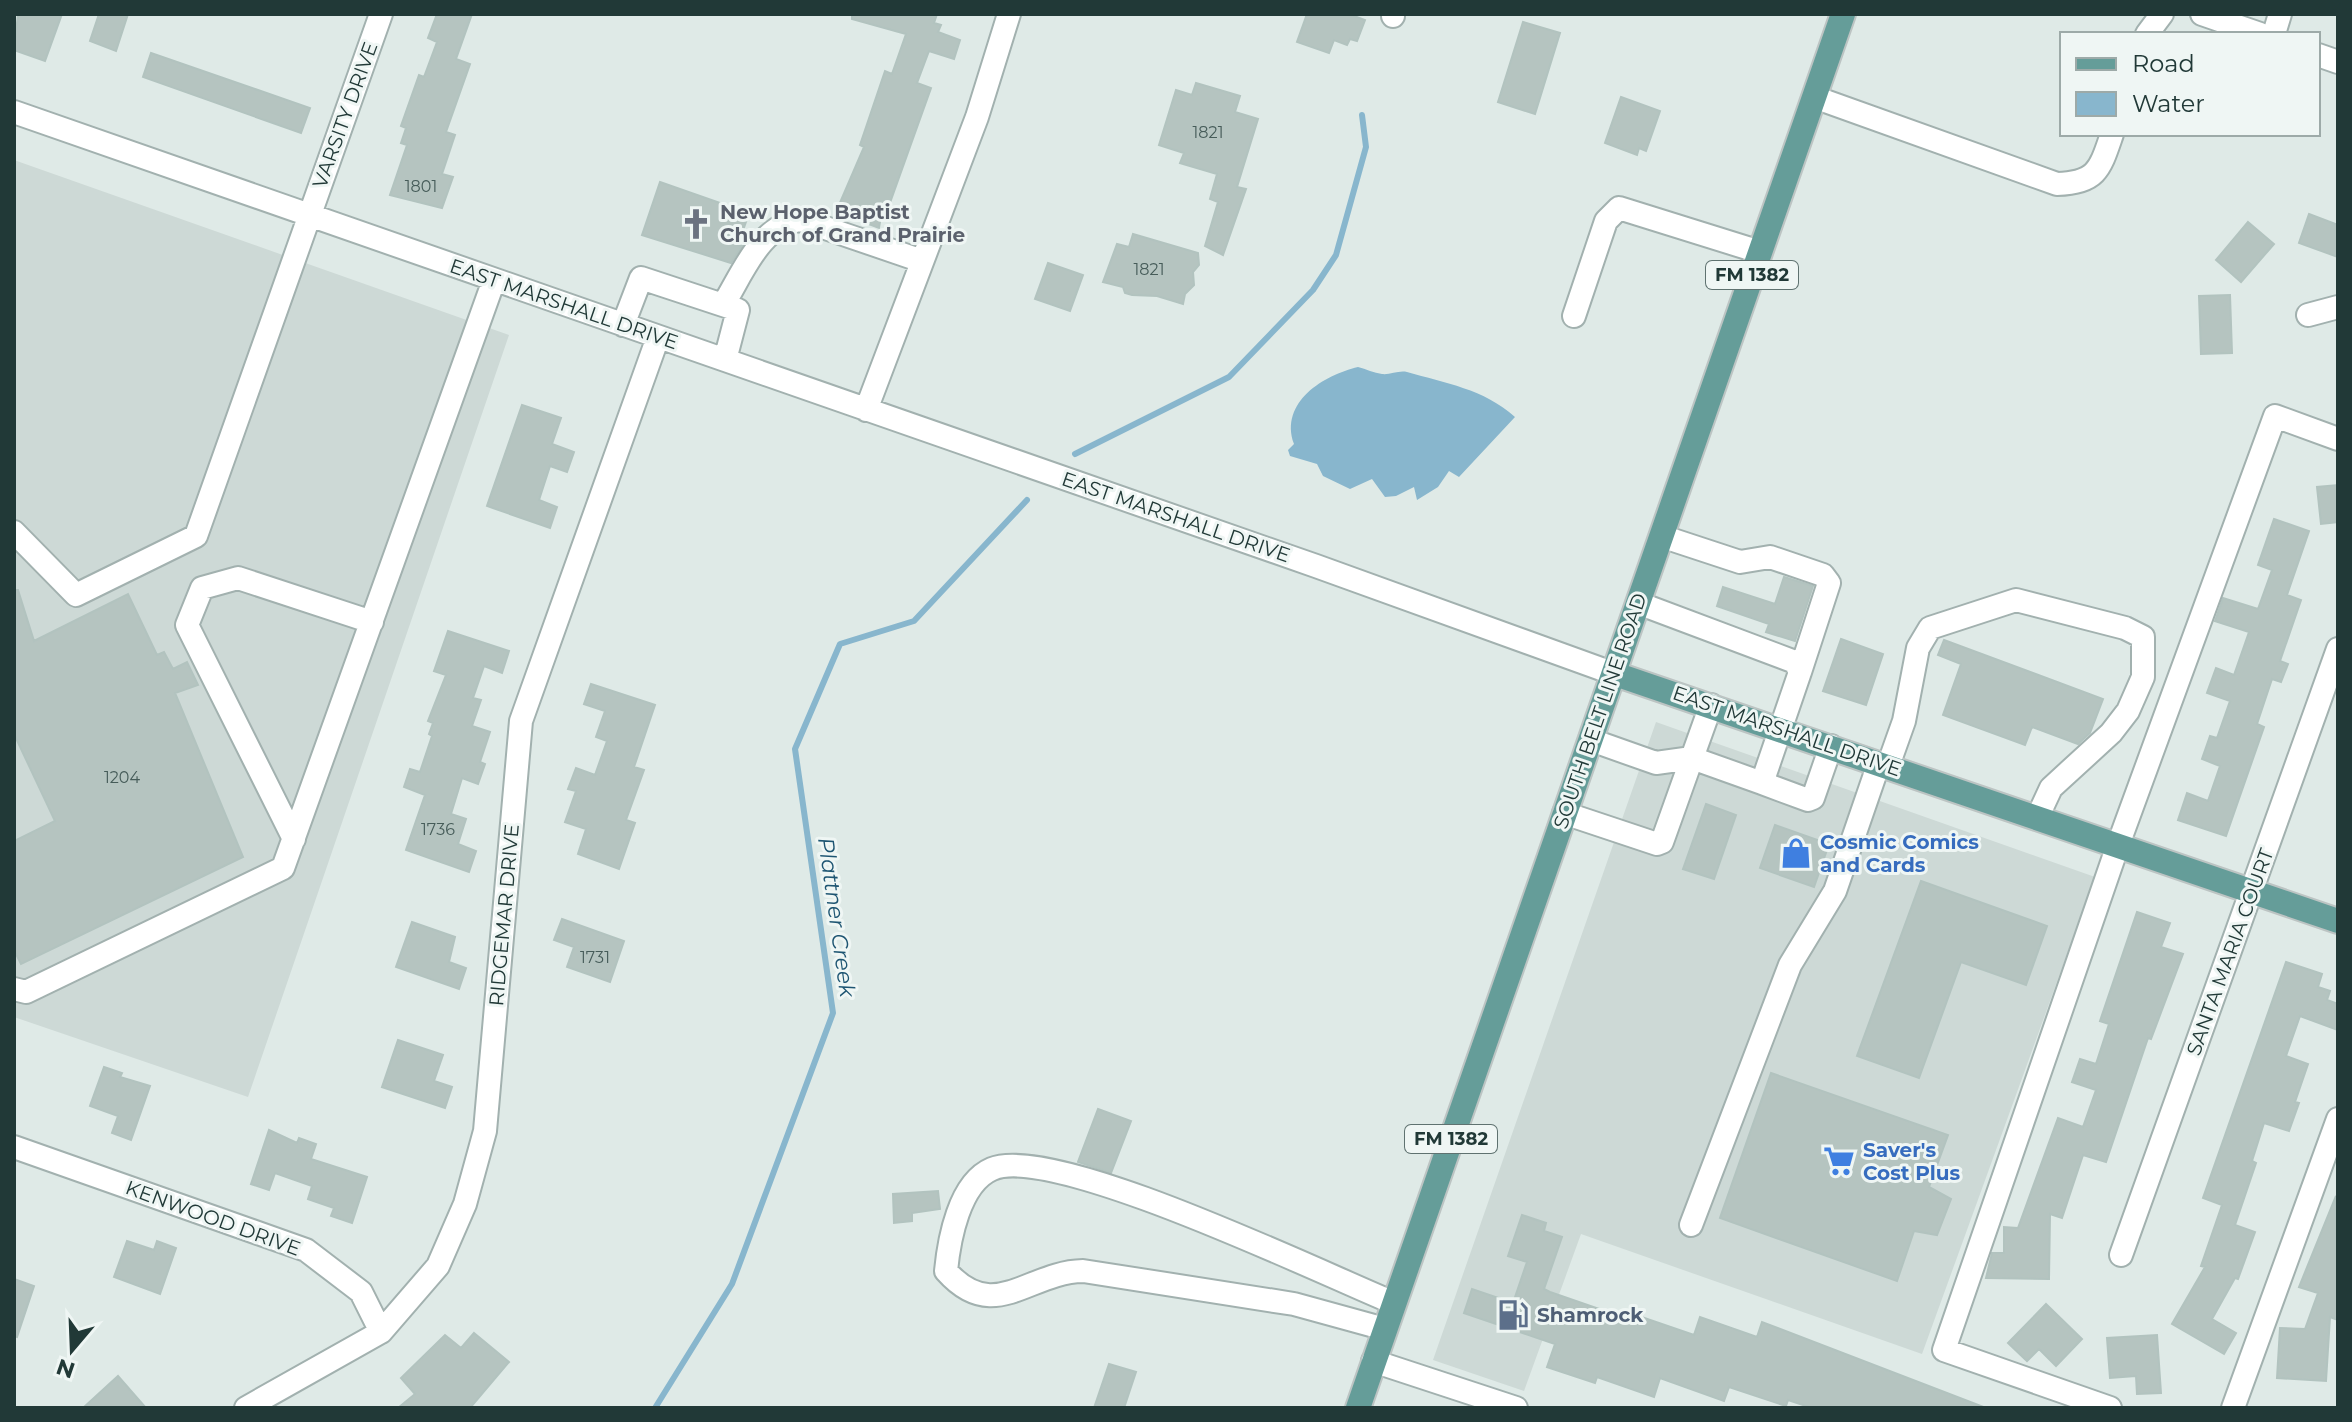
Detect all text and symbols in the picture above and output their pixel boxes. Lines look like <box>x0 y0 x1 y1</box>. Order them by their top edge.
legend <box>2060 32 2320 136</box>
street label: VARSITY DRIVE <box>307 39 383 191</box>
text: Road <box>2132 49 2195 78</box>
text: Water <box>2132 89 2205 118</box>
house number: 1821 <box>1193 123 1223 142</box>
house number: 1801 <box>405 177 437 196</box>
place label: New Hope Baptist Church of Grand Prairie <box>720 200 965 247</box>
church icon: New Hope Baptist Church of Grand Prairie <box>679 207 713 241</box>
street label: EAST MARSHALL DRIVE <box>447 254 681 354</box>
house number: 1821 <box>1134 260 1164 279</box>
road number: FM 1382 <box>1706 261 1798 289</box>
street label: EAST MARSHALL DRIVE <box>1059 467 1293 567</box>
street label: SOUTH BELT LINE ROAD <box>1548 590 1652 832</box>
street label: EAST MARSHALL DRIVE <box>1670 681 1904 781</box>
house number: 1204 <box>104 768 140 787</box>
house number: 1736 <box>421 820 455 839</box>
street label: RIDGEMAR DRIVE <box>484 823 524 1007</box>
place label: Cosmic Comics and Cards <box>1820 830 1979 877</box>
water label: Plattner Creek <box>812 835 861 1000</box>
shop icon: Cosmic Comics and Cards <box>1779 836 1813 870</box>
street label: SANTA MARIA COURT <box>2181 845 2279 1059</box>
house number: 1731 <box>580 948 610 967</box>
road number: FM 1382 <box>1405 1125 1497 1153</box>
place label: Saver's Cost Plus <box>1863 1138 1961 1185</box>
supermarket icon: Saver's Cost Plus <box>1822 1144 1856 1178</box>
street label: KENWOOD DRIVE <box>122 1175 304 1261</box>
fuel station icon: Shamrock <box>1496 1298 1530 1332</box>
place label: Shamrock <box>1537 1303 1644 1327</box>
north arrow <box>32 1310 112 1390</box>
text: N <box>53 1353 78 1384</box>

